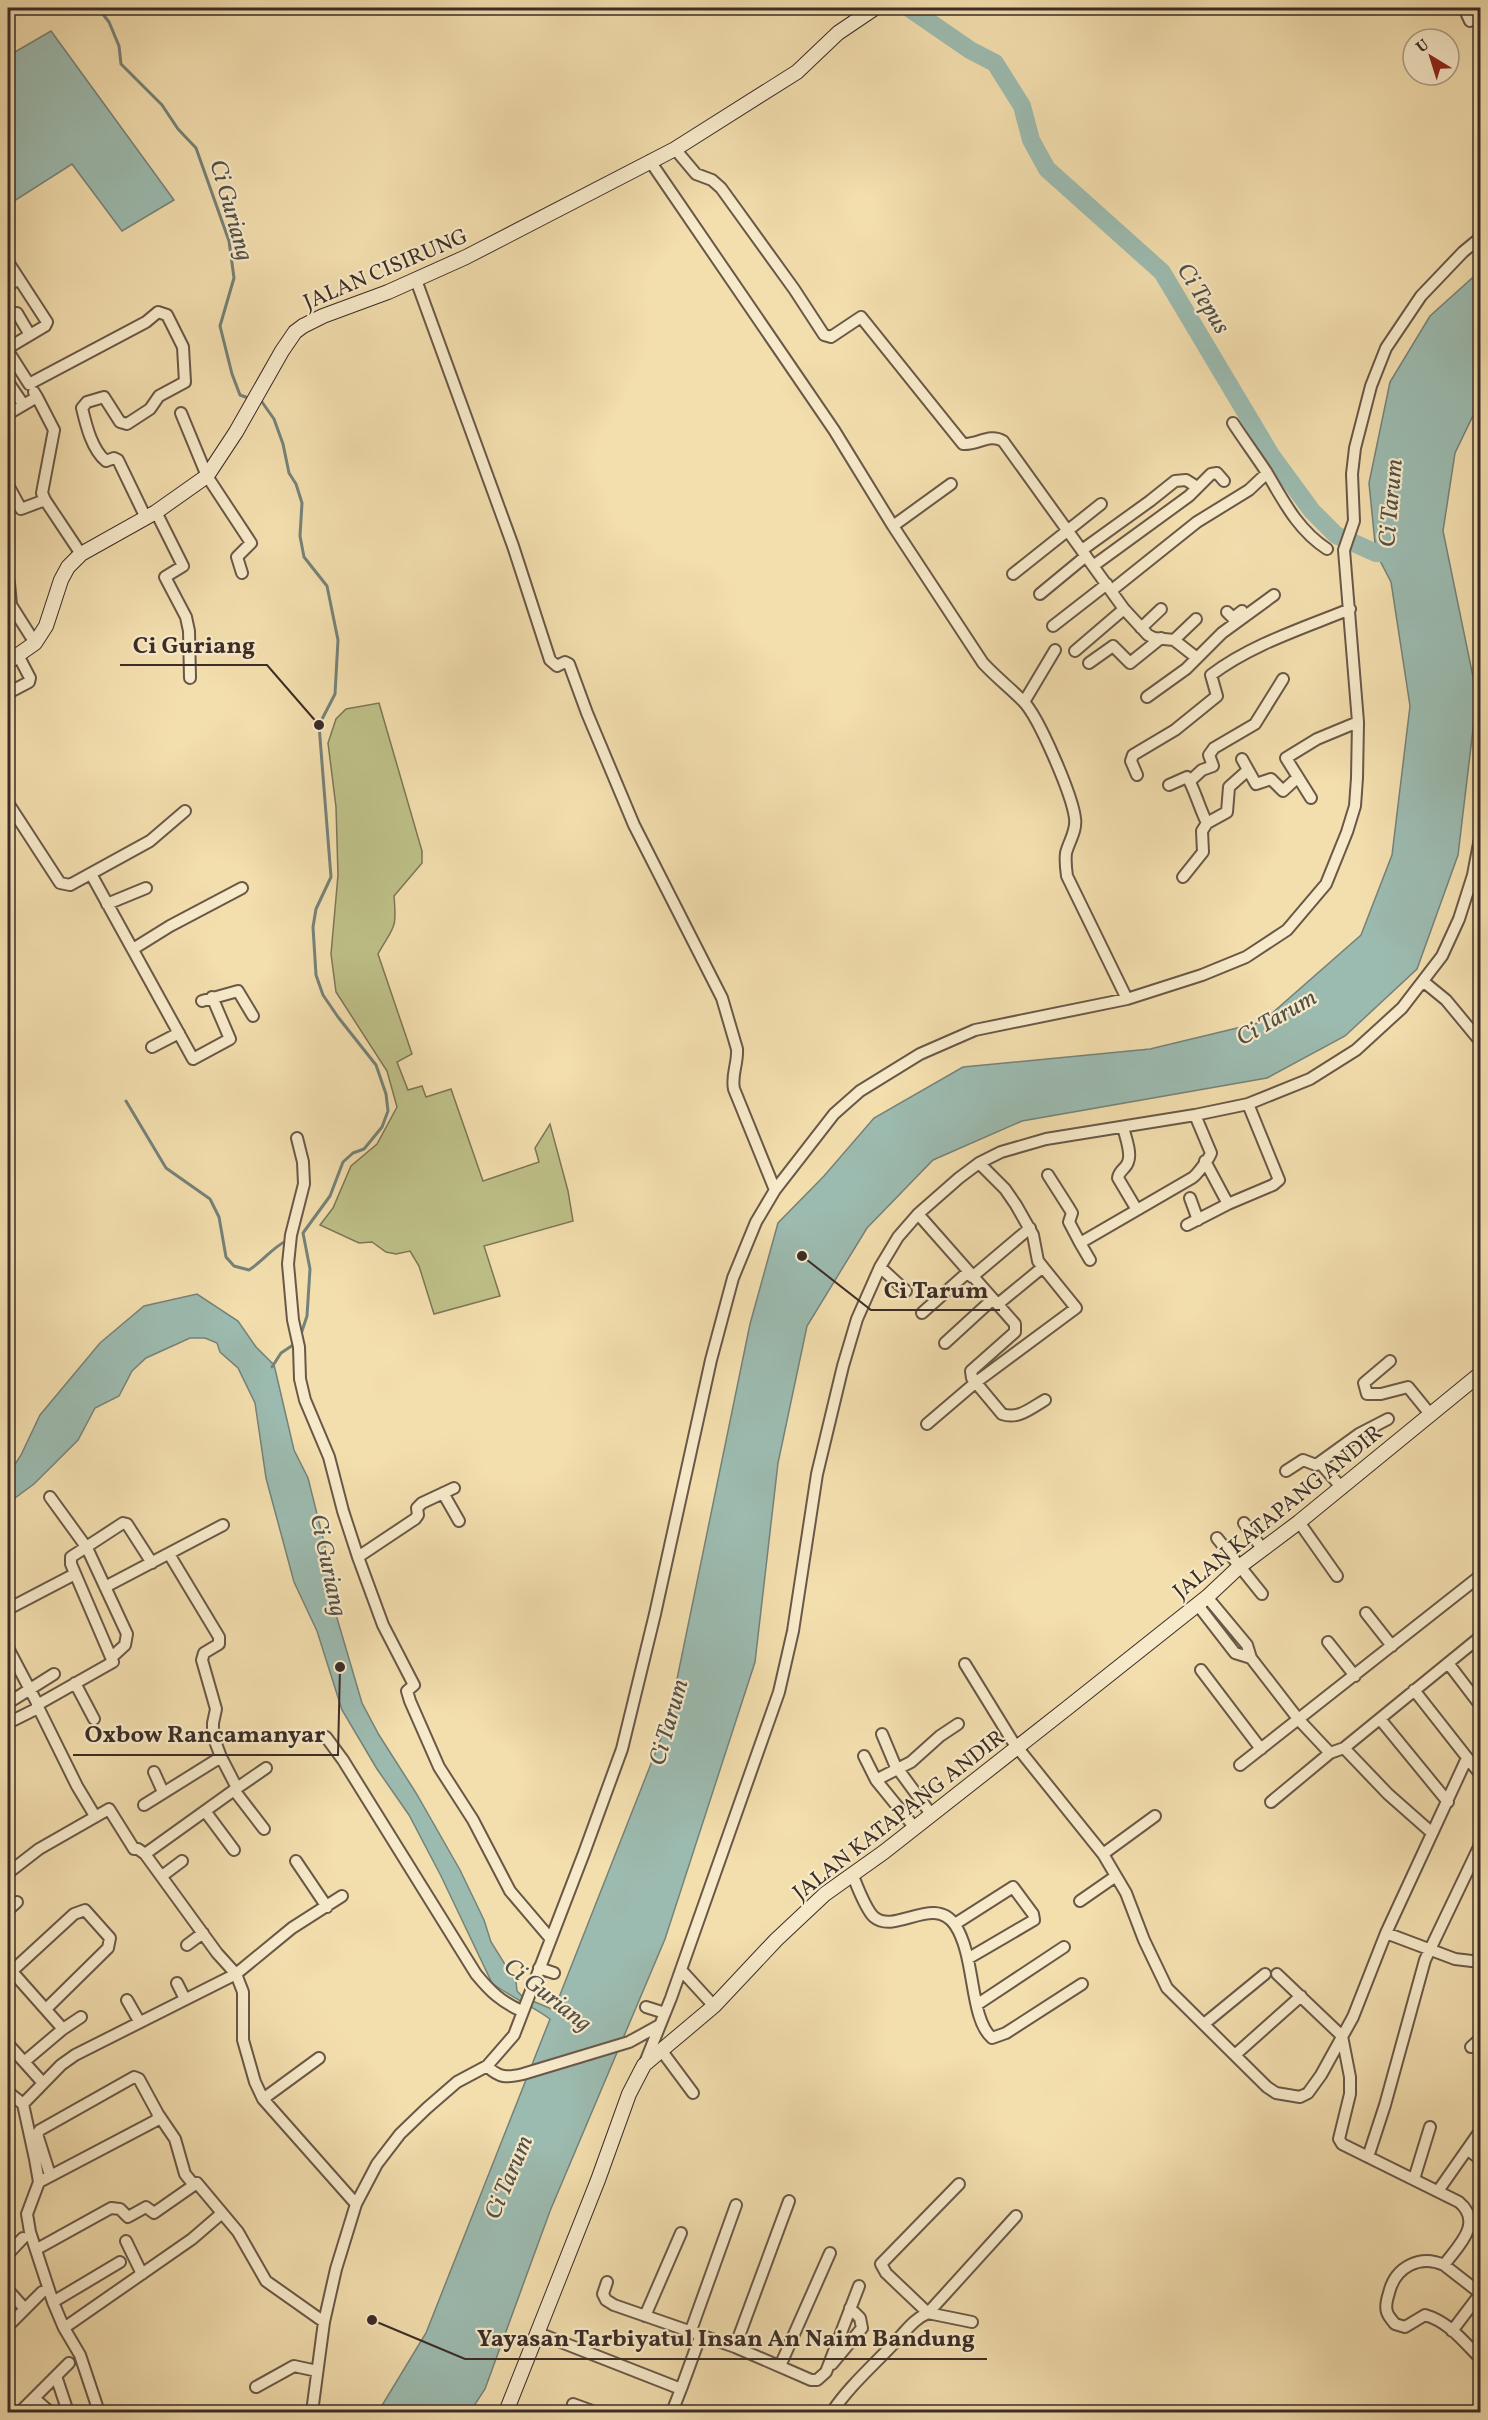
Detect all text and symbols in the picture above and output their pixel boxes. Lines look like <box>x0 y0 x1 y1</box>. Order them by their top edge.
north arrow <box>1401 27 1461 87</box>
text: U <box>1412 35 1434 59</box>
water label: Ci Guriang <box>199 156 261 265</box>
street label: JALAN CISIRUNG <box>299 222 473 319</box>
water label: Ci Tepus <box>1167 257 1238 341</box>
water label: Ci Tarum <box>1371 458 1413 549</box>
callout: Ci Guriang <box>120 623 267 665</box>
text: Ci Guriang <box>133 630 255 664</box>
water label: Ci Tarum <box>1230 982 1324 1056</box>
callout: Ci Tarum <box>871 1268 1000 1310</box>
text: Ci Tarum <box>884 1275 988 1309</box>
street label: JALAN KATAPANG ANDIR <box>1167 1419 1390 1607</box>
water label: Ci Guriang <box>300 1511 355 1620</box>
water label: Ci Tarum <box>641 1675 698 1770</box>
callout: Oxbow Rancamanyar <box>73 1713 338 1755</box>
text: Oxbow Rancamanyar <box>84 1719 326 1753</box>
street label: JALAN KATAPANG ANDIR <box>787 1723 1012 1909</box>
water label: Ci Guriang <box>495 1950 598 2041</box>
water label: Ci Tarum <box>477 2130 543 2225</box>
callout: Yayasan Tarbiyatul Insan An Naim Bandung <box>465 2317 987 2359</box>
text: Yayasan Tarbiyatul Insan An Naim Bandung <box>477 2323 975 2357</box>

